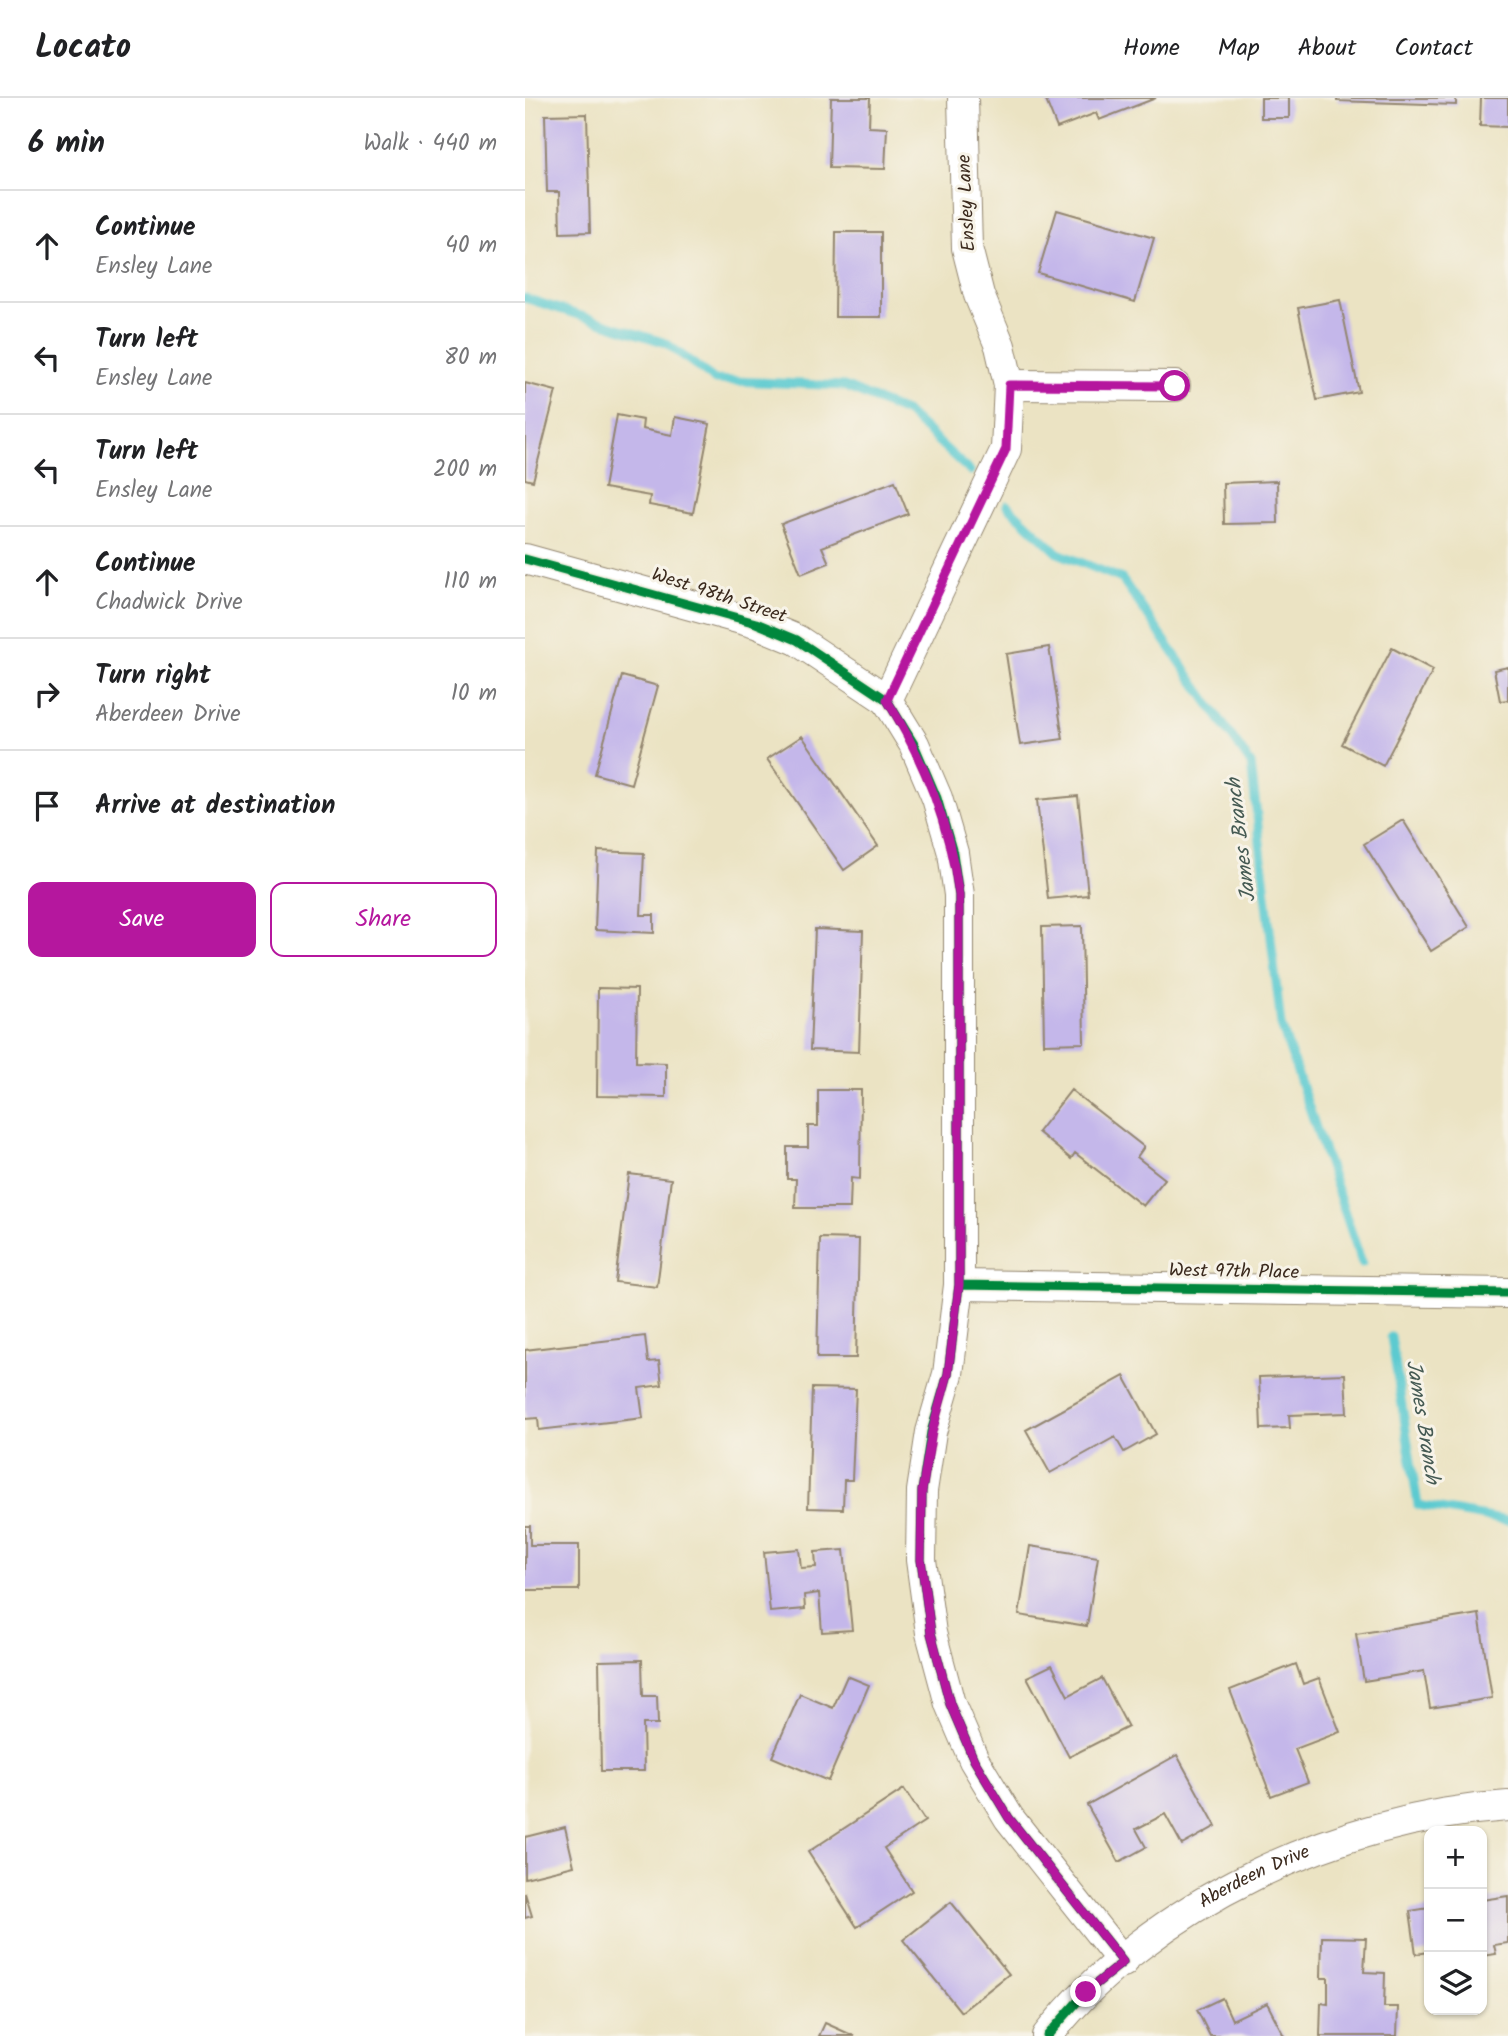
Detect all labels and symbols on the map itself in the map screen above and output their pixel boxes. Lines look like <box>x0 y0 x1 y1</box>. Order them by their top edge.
street label: Ensley Lane <box>949 153 985 252</box>
route start <box>1159 370 1190 401</box>
street label: West 98th Street <box>648 560 791 632</box>
water label: James Branch <box>1218 774 1266 904</box>
street label: West 97th Place <box>1168 1256 1300 1288</box>
water label: James Branch <box>1396 1358 1448 1488</box>
street label: Aberdeen Drive <box>1193 1837 1315 1917</box>
route end <box>1070 1976 1101 2007</box>

